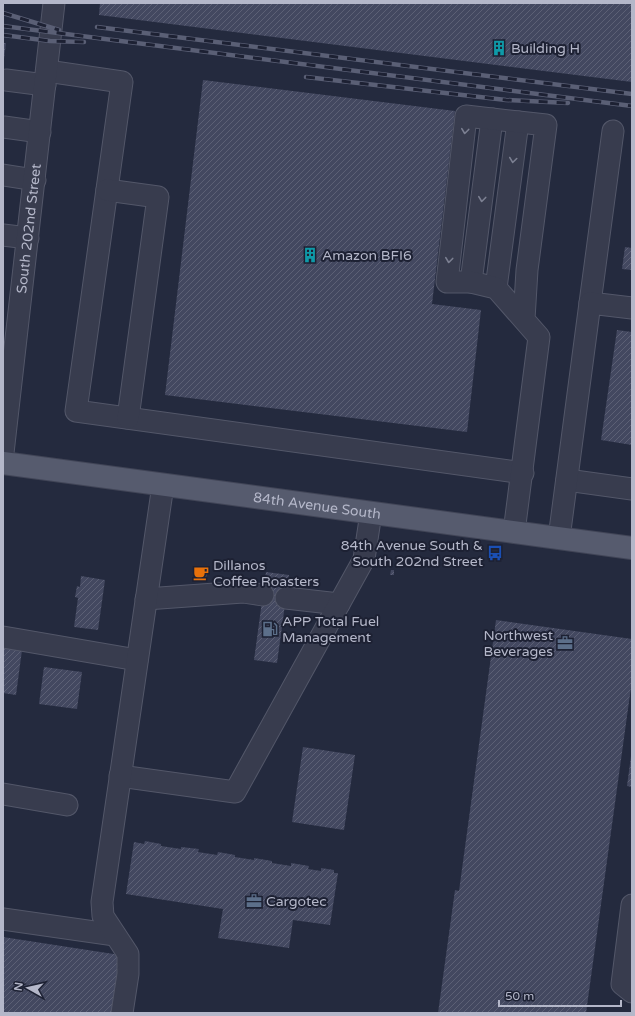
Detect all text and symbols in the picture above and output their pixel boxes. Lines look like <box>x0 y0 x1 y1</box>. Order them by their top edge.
building icon: Building H <box>490 39 508 57</box>
place label: Building H <box>511 40 580 57</box>
one-way arrow <box>460 128 469 134</box>
one-way arrow <box>509 157 518 163</box>
street label: South 202nd Street <box>13 162 44 294</box>
one-way arrow <box>478 196 487 202</box>
building icon: Amazon BFI6 <box>301 246 319 264</box>
place label: Amazon BFI6 <box>322 247 412 264</box>
one-way arrow <box>445 257 454 263</box>
street label: 84th Avenue South <box>252 488 382 522</box>
place label: 84th Avenue South & South 202nd Street <box>341 537 484 570</box>
bus stop icon: 84th Avenue South & South 202nd Street <box>486 544 504 562</box>
place label: Dillanos Coffee Roasters <box>213 557 319 590</box>
cafe icon: Dillanos Coffee Roasters <box>192 564 210 582</box>
place label: APP Total Fuel Management <box>282 613 379 646</box>
fuel station icon: APP Total Fuel Management <box>261 620 279 638</box>
place label: Northwest Beverages <box>483 627 554 660</box>
office icon: Northwest Beverages <box>556 634 574 652</box>
office icon: Cargotec <box>245 892 263 910</box>
place label: Cargotec <box>266 893 327 910</box>
north arrow <box>8 968 48 1008</box>
text: N <box>12 981 26 992</box>
scale bar <box>499 982 621 1008</box>
text: 50 m <box>505 989 534 1003</box>

